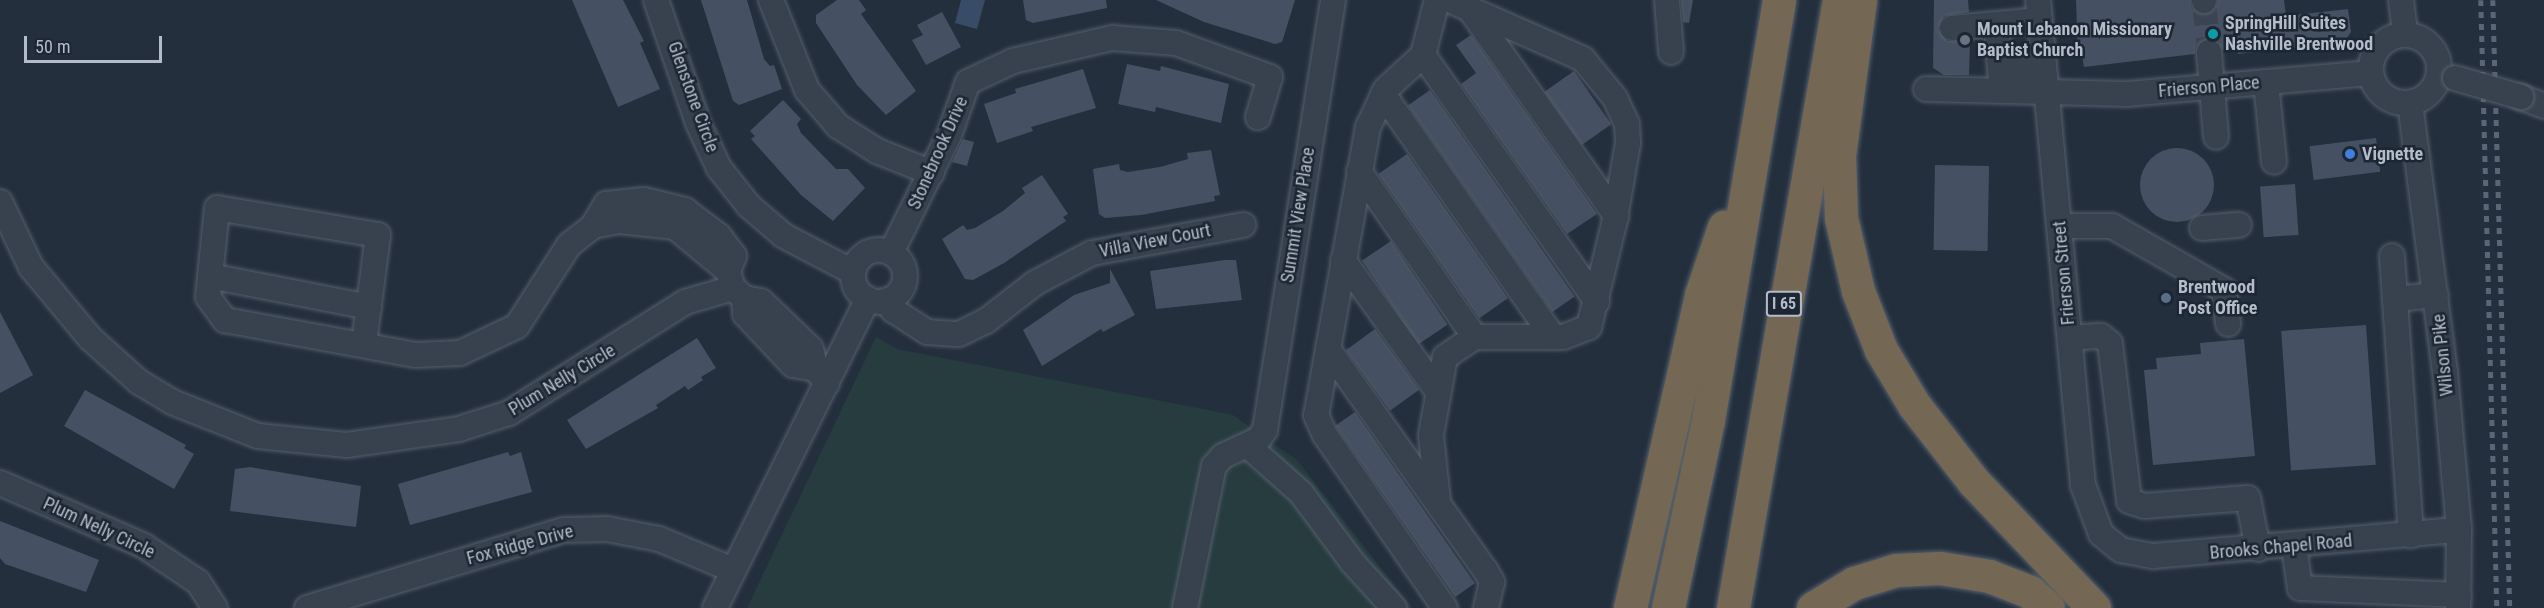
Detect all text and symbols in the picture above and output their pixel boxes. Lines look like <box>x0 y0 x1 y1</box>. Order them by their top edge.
place label: SpringHill Suites Nashville Brentwood <box>2225 13 2373 56</box>
place label: Mount Lebanon Missionary Baptist Church <box>1977 19 2172 62</box>
scale bar <box>27 24 165 62</box>
marker: SpringHill Suites Nashville Brentwood <box>2206 27 2220 41</box>
marker: Mount Lebanon Missionary Baptist Church <box>1958 33 1972 47</box>
text: 50 m <box>35 36 70 57</box>
street label: Glenstone Circle <box>663 39 723 155</box>
street label: Frierson Place <box>2157 72 2261 102</box>
street label: Stonebrook Drive <box>904 93 972 213</box>
place label: Vignette <box>2362 143 2423 165</box>
street label: Summit View Place <box>1277 146 1319 284</box>
marker: Vignette <box>2343 147 2357 161</box>
street label: Villa View Court <box>1098 220 1212 262</box>
street label: Frierson Street <box>2049 220 2079 326</box>
place label: Brentwood Post Office <box>2178 277 2257 320</box>
road number: I 65 <box>1764 291 1804 317</box>
marker: Brentwood Post Office <box>2159 291 2173 305</box>
street label: Wilson Pike <box>2428 313 2458 397</box>
street label: Plum Nelly Circle <box>505 340 619 420</box>
street label: Plum Nelly Circle <box>40 493 158 563</box>
street label: Fox Ridge Drive <box>464 520 576 570</box>
street label: Brooks Chapel Road <box>2209 530 2353 564</box>

